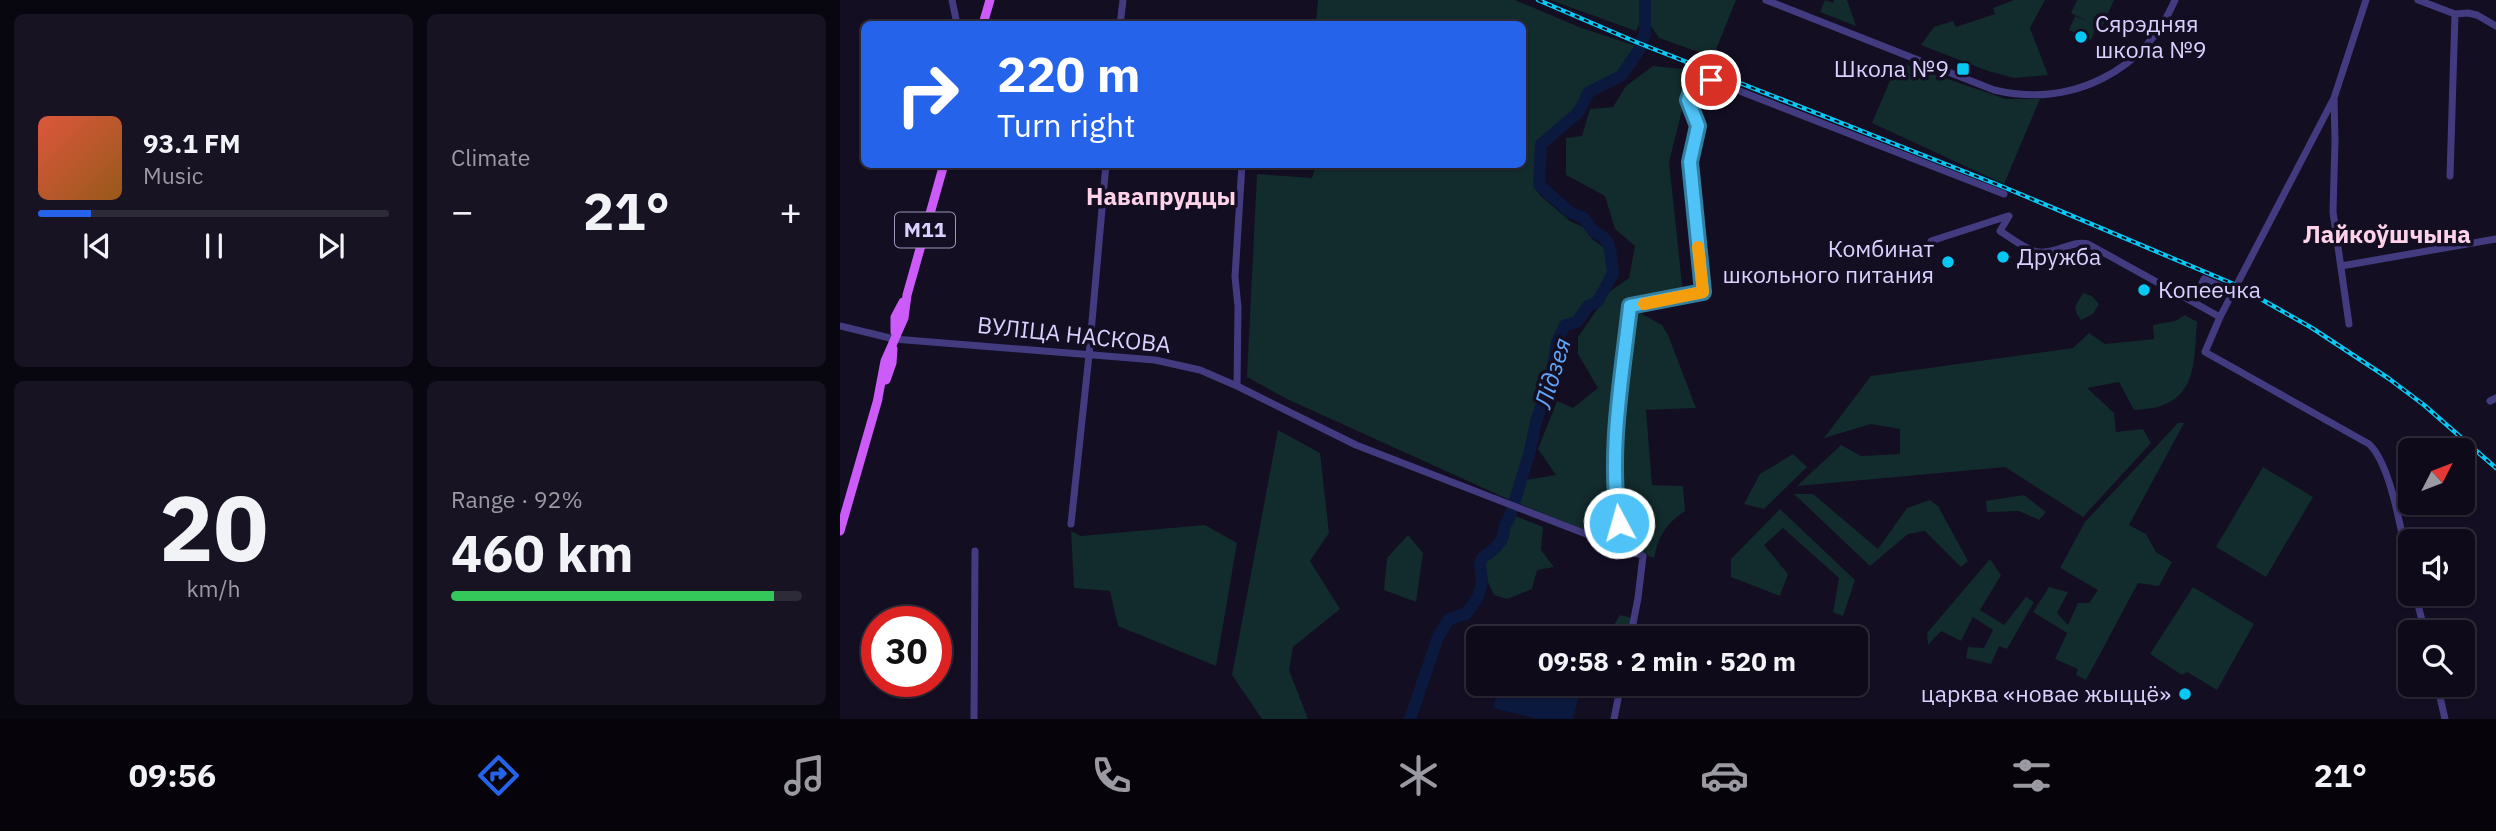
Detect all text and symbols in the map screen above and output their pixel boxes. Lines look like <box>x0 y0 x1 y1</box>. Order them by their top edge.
place label: Сярэдняя школа №9 <box>2095 8 2207 64</box>
marker: Сярэдняя школа №9 <box>2073 29 2089 45</box>
text: 220 m <box>997 42 1141 105</box>
icon: right <box>882 49 973 140</box>
pin <box>1681 50 1741 110</box>
place label: Школа №9 <box>1834 53 1949 83</box>
icon: arrive <box>1692 61 1730 99</box>
marker: Школа №9 <box>1955 61 1971 77</box>
text: Turn right <box>997 104 1135 146</box>
text: 93.1 FM <box>143 126 241 160</box>
text: Climate <box>451 142 530 172</box>
text: Music <box>143 160 203 190</box>
text: 21° <box>583 177 670 244</box>
district label: Навапрудцы <box>1086 180 1236 212</box>
text: − <box>451 186 474 235</box>
text: + <box>779 186 802 235</box>
road number: М11 <box>895 212 955 247</box>
district label: Лайкоўшчына <box>2303 218 2471 250</box>
icon: previous <box>78 227 116 265</box>
icon: pause <box>195 227 233 265</box>
icon: next <box>312 227 350 265</box>
place label: Комбинат школьного питания <box>1722 233 1934 289</box>
place label: Дружба <box>2017 241 2101 271</box>
marker: Дружба <box>1995 249 2011 265</box>
marker: Комбинат школьного питания <box>1940 254 1956 270</box>
place label: Копеечка <box>2158 274 2261 304</box>
marker: Копеечка <box>2136 282 2152 298</box>
street label: ВУЛІЦА НАСКОВА <box>976 309 1173 359</box>
water label: Лідзея <box>1526 334 1578 413</box>
north arrow <box>2398 438 2474 514</box>
map controls <box>2398 438 2475 697</box>
text: 20 <box>159 468 268 586</box>
text: Range · 92% <box>451 484 583 514</box>
position arrow <box>1582 486 1656 560</box>
text: 460 km <box>451 519 633 586</box>
button: sound <box>2398 529 2475 606</box>
text: km/h <box>186 573 241 603</box>
speed limit sign: 30 <box>861 606 952 697</box>
button: search <box>2398 620 2475 697</box>
text: 09:58 · 2 min · 520 m <box>1538 644 1796 678</box>
place label: царква «новае жыццё» <box>1921 678 2171 708</box>
marker: царква «новае жыццё» <box>2177 686 2193 702</box>
icon: directions <box>474 751 523 800</box>
icon: music <box>780 751 829 800</box>
icon: phone <box>1087 751 1136 800</box>
icon: climate <box>1394 751 1443 800</box>
icon: car <box>1700 751 1749 800</box>
icon: filters <box>2007 751 2056 800</box>
text: 09:56 <box>129 754 216 796</box>
text: 21° <box>2314 754 2367 796</box>

